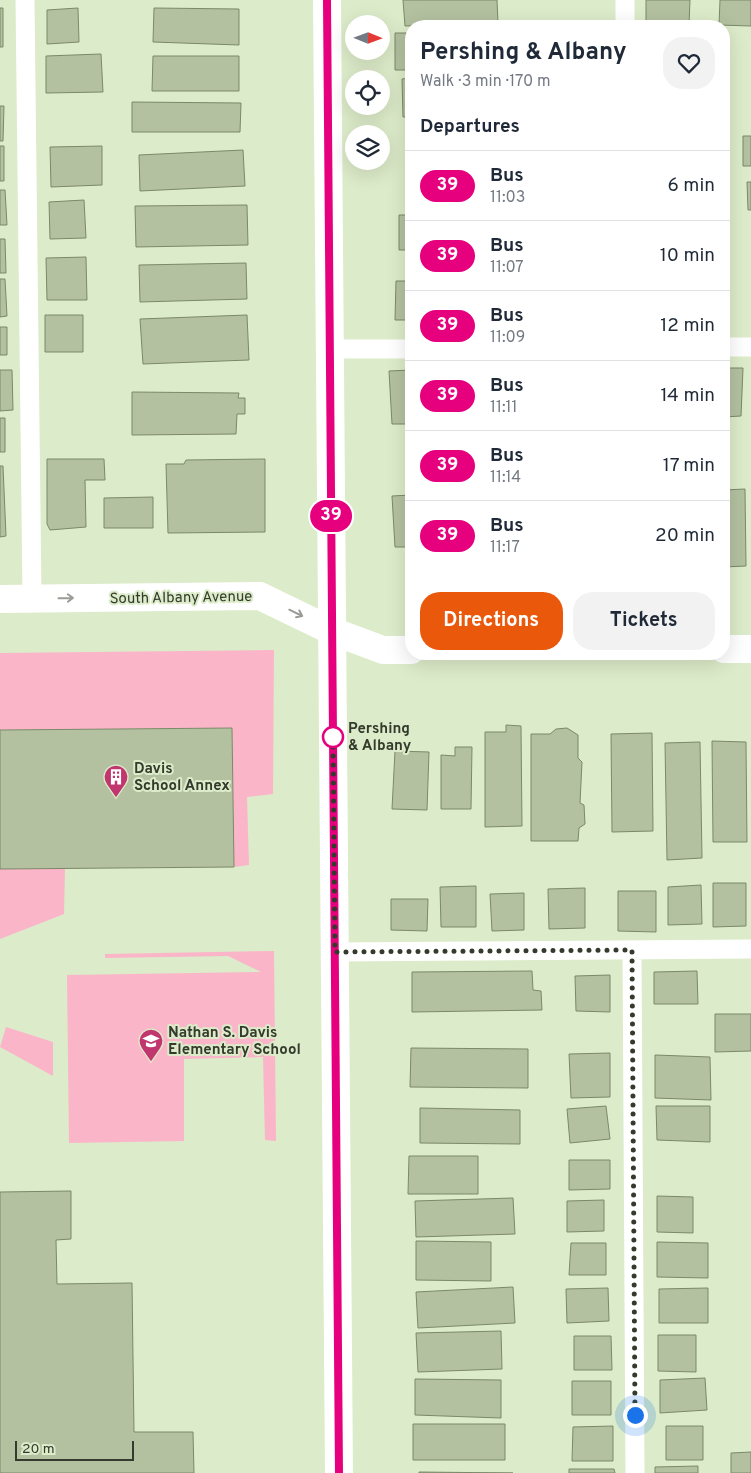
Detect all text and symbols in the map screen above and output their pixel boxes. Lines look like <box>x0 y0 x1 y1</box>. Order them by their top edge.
north arrow <box>345 15 390 60</box>
map controls <box>345 15 390 170</box>
button: heart <box>663 37 715 89</box>
text: Pershing & Albany <box>420 38 627 68</box>
button: locate <box>345 70 390 115</box>
text: Walk · 3 min · 170 m <box>420 72 551 92</box>
text: Departures <box>420 115 520 139</box>
button: layers <box>345 125 390 170</box>
text: Bus <box>490 164 524 188</box>
text: 39 <box>437 174 458 197</box>
text: 6 min <box>668 174 715 198</box>
text: 11:03 <box>490 188 525 208</box>
text: Bus <box>490 234 524 258</box>
text: 39 <box>437 244 458 267</box>
text: 10 min <box>660 244 715 268</box>
text: 11:07 <box>490 258 524 278</box>
text: Bus <box>490 304 524 328</box>
text: 39 <box>437 314 458 337</box>
text: 12 min <box>660 314 715 338</box>
text: 11:09 <box>490 328 525 348</box>
text: Bus <box>490 374 524 398</box>
text: 39 <box>437 384 458 407</box>
text: 14 min <box>660 384 715 408</box>
text: 11:11 <box>490 398 517 418</box>
text: Bus <box>490 444 524 468</box>
text: 39 <box>437 454 458 477</box>
text: 17 min <box>663 454 715 478</box>
text: 11:14 <box>490 468 521 488</box>
line badge: 39 <box>308 500 354 532</box>
text: 39 <box>320 504 342 527</box>
text: Bus <box>490 514 524 538</box>
text: 39 <box>437 524 458 547</box>
text: 20 min <box>655 524 715 548</box>
text: 11:17 <box>490 538 520 558</box>
street label: South Albany Avenue <box>110 588 252 609</box>
button: Directions <box>420 592 563 650</box>
button: Tickets <box>573 592 715 650</box>
one-way arrow <box>58 593 74 603</box>
one-way arrow <box>288 609 303 619</box>
place label: Pershing & Albany <box>348 720 412 756</box>
marker: Pershing & Albany <box>322 726 344 748</box>
place label: Davis School Annex <box>134 760 230 796</box>
building icon: Davis School Annex <box>103 764 129 798</box>
place label: Nathan S. Davis Elementary School <box>168 1024 301 1060</box>
school or university icon: Nathan S. Davis Elementary School <box>138 1028 164 1062</box>
your location <box>623 1403 648 1428</box>
scale bar <box>15 1438 134 1461</box>
text: 20 m <box>22 1441 55 1458</box>

